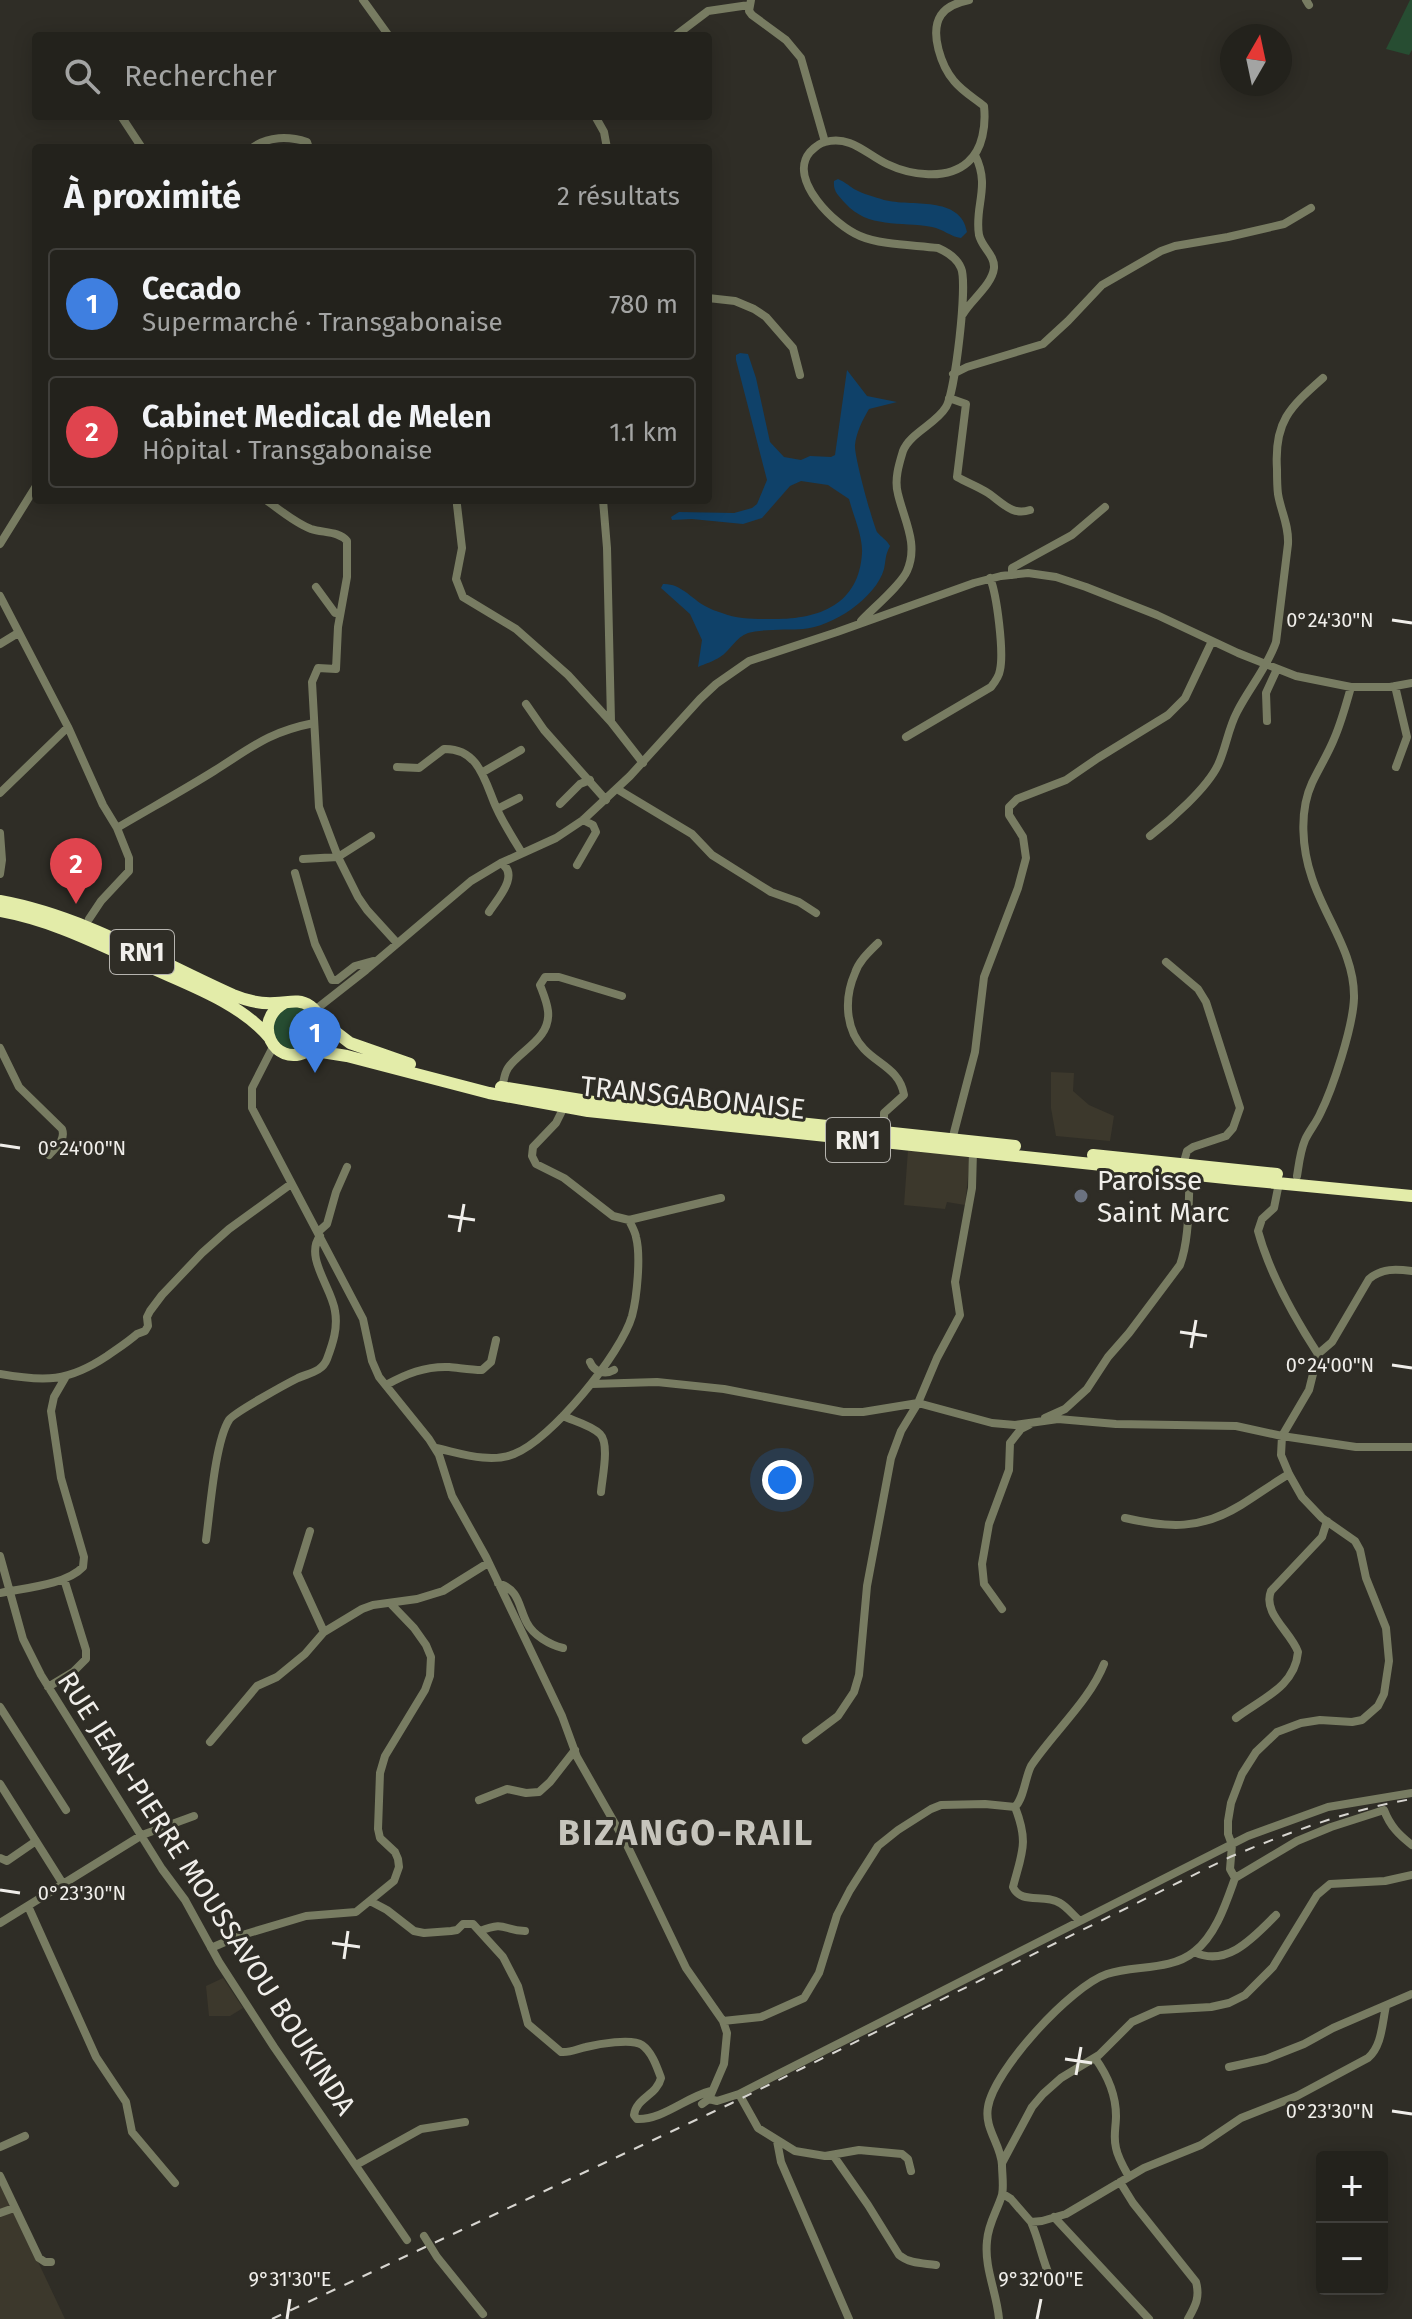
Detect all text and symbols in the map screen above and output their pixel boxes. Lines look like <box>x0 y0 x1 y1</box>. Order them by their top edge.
north arrow <box>1220 24 1292 96</box>
search box <box>32 32 712 120</box>
icon: search <box>60 54 104 98</box>
text: Rechercher <box>124 58 277 94</box>
text: À proximité <box>64 176 241 217</box>
text: 2 résultats <box>557 181 680 212</box>
text: Cecado <box>142 271 241 307</box>
text: 1 <box>86 289 98 320</box>
text: 780 m <box>609 289 678 320</box>
text: Supermarché · Transgabonaise <box>142 307 503 338</box>
text: Cabinet Medical de Melen <box>142 399 492 435</box>
text: 2 <box>85 417 99 448</box>
text: 1.1 km <box>609 417 678 448</box>
text: Hôpital · Transgabonaise <box>142 435 433 466</box>
text: 0°24'30"N <box>1286 608 1374 632</box>
pin: 2 <box>50 838 102 904</box>
road number: RN1 <box>110 930 174 974</box>
pin: 1 <box>289 1007 341 1073</box>
street label: TRANSGABONAISE <box>579 1069 807 1126</box>
road number: RN1 <box>826 1118 890 1162</box>
text: 0°24'00"N <box>38 1136 126 1160</box>
place label: Paroisse Saint Marc <box>1097 1164 1230 1229</box>
marker: Paroisse Saint Marc <box>1072 1187 1090 1205</box>
text: 0°24'00"N <box>1286 1353 1374 1377</box>
your location <box>762 1460 802 1500</box>
street label: RUE JEAN-PIERRE MOUSSAVOU BOUKINDA <box>51 1666 362 2121</box>
district label: BIZANGO-RAIL <box>558 1811 814 1855</box>
text: 0°23'30"N <box>38 1881 126 1905</box>
text: 0°23'30"N <box>1286 2099 1374 2123</box>
map controls <box>1316 2151 1388 2295</box>
button: + <box>1316 2151 1388 2223</box>
button: − <box>1316 2223 1388 2295</box>
text: 9°31'30"E <box>248 2267 332 2291</box>
text: 9°32'00"E <box>998 2267 1084 2291</box>

